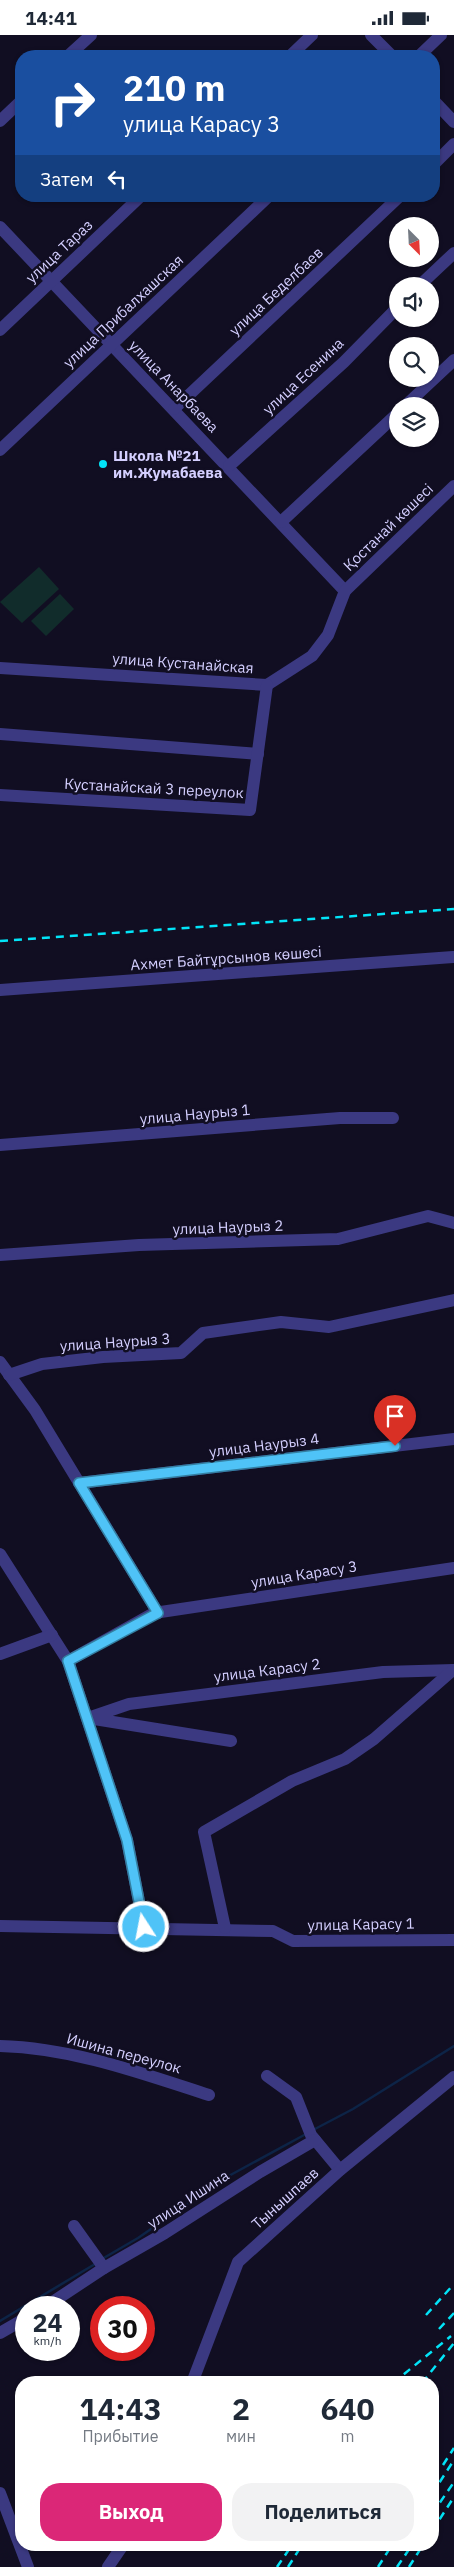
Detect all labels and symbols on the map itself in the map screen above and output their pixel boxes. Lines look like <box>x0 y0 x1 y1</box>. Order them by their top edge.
street label: улица Тараз <box>21 215 97 287</box>
north arrow <box>389 217 439 267</box>
street label: улица Беделбаев <box>225 243 327 339</box>
street label: улица Прибалхашская <box>59 250 187 372</box>
street label: улица Есенина <box>259 334 347 418</box>
street label: улица Анарбаева <box>125 336 223 436</box>
place label: Школа №21 им.Жумабаева <box>113 446 223 482</box>
marker: Школа №21 им.Жумабаева <box>97 458 109 470</box>
street label: Қостанай көшесі <box>339 479 437 575</box>
street label: улица Кустанайская <box>112 649 254 677</box>
street label: Кустанайскай 3 переулок <box>64 774 244 802</box>
street label: Ахмет Байтұрсынов көшесі <box>130 942 322 974</box>
street label: улица Наурыз 1 <box>139 1100 251 1128</box>
street label: улица Наурыз 2 <box>172 1216 284 1238</box>
street label: улица Наурыз 3 <box>59 1329 171 1355</box>
pin <box>374 1395 416 1446</box>
street label: улица Наурыз 4 <box>208 1429 320 1461</box>
street label: улица Карасу 3 <box>250 1556 358 1592</box>
street label: улица Карасу 2 <box>213 1654 321 1686</box>
position arrow <box>117 1900 169 1952</box>
street label: улица Карасу 1 <box>307 1914 415 1934</box>
street label: Ишина переулок <box>65 2029 183 2077</box>
street label: Тынышпаев <box>248 2163 322 2233</box>
street label: улица Ишина <box>144 2166 232 2232</box>
speed limit sign: 30 <box>90 2296 155 2361</box>

